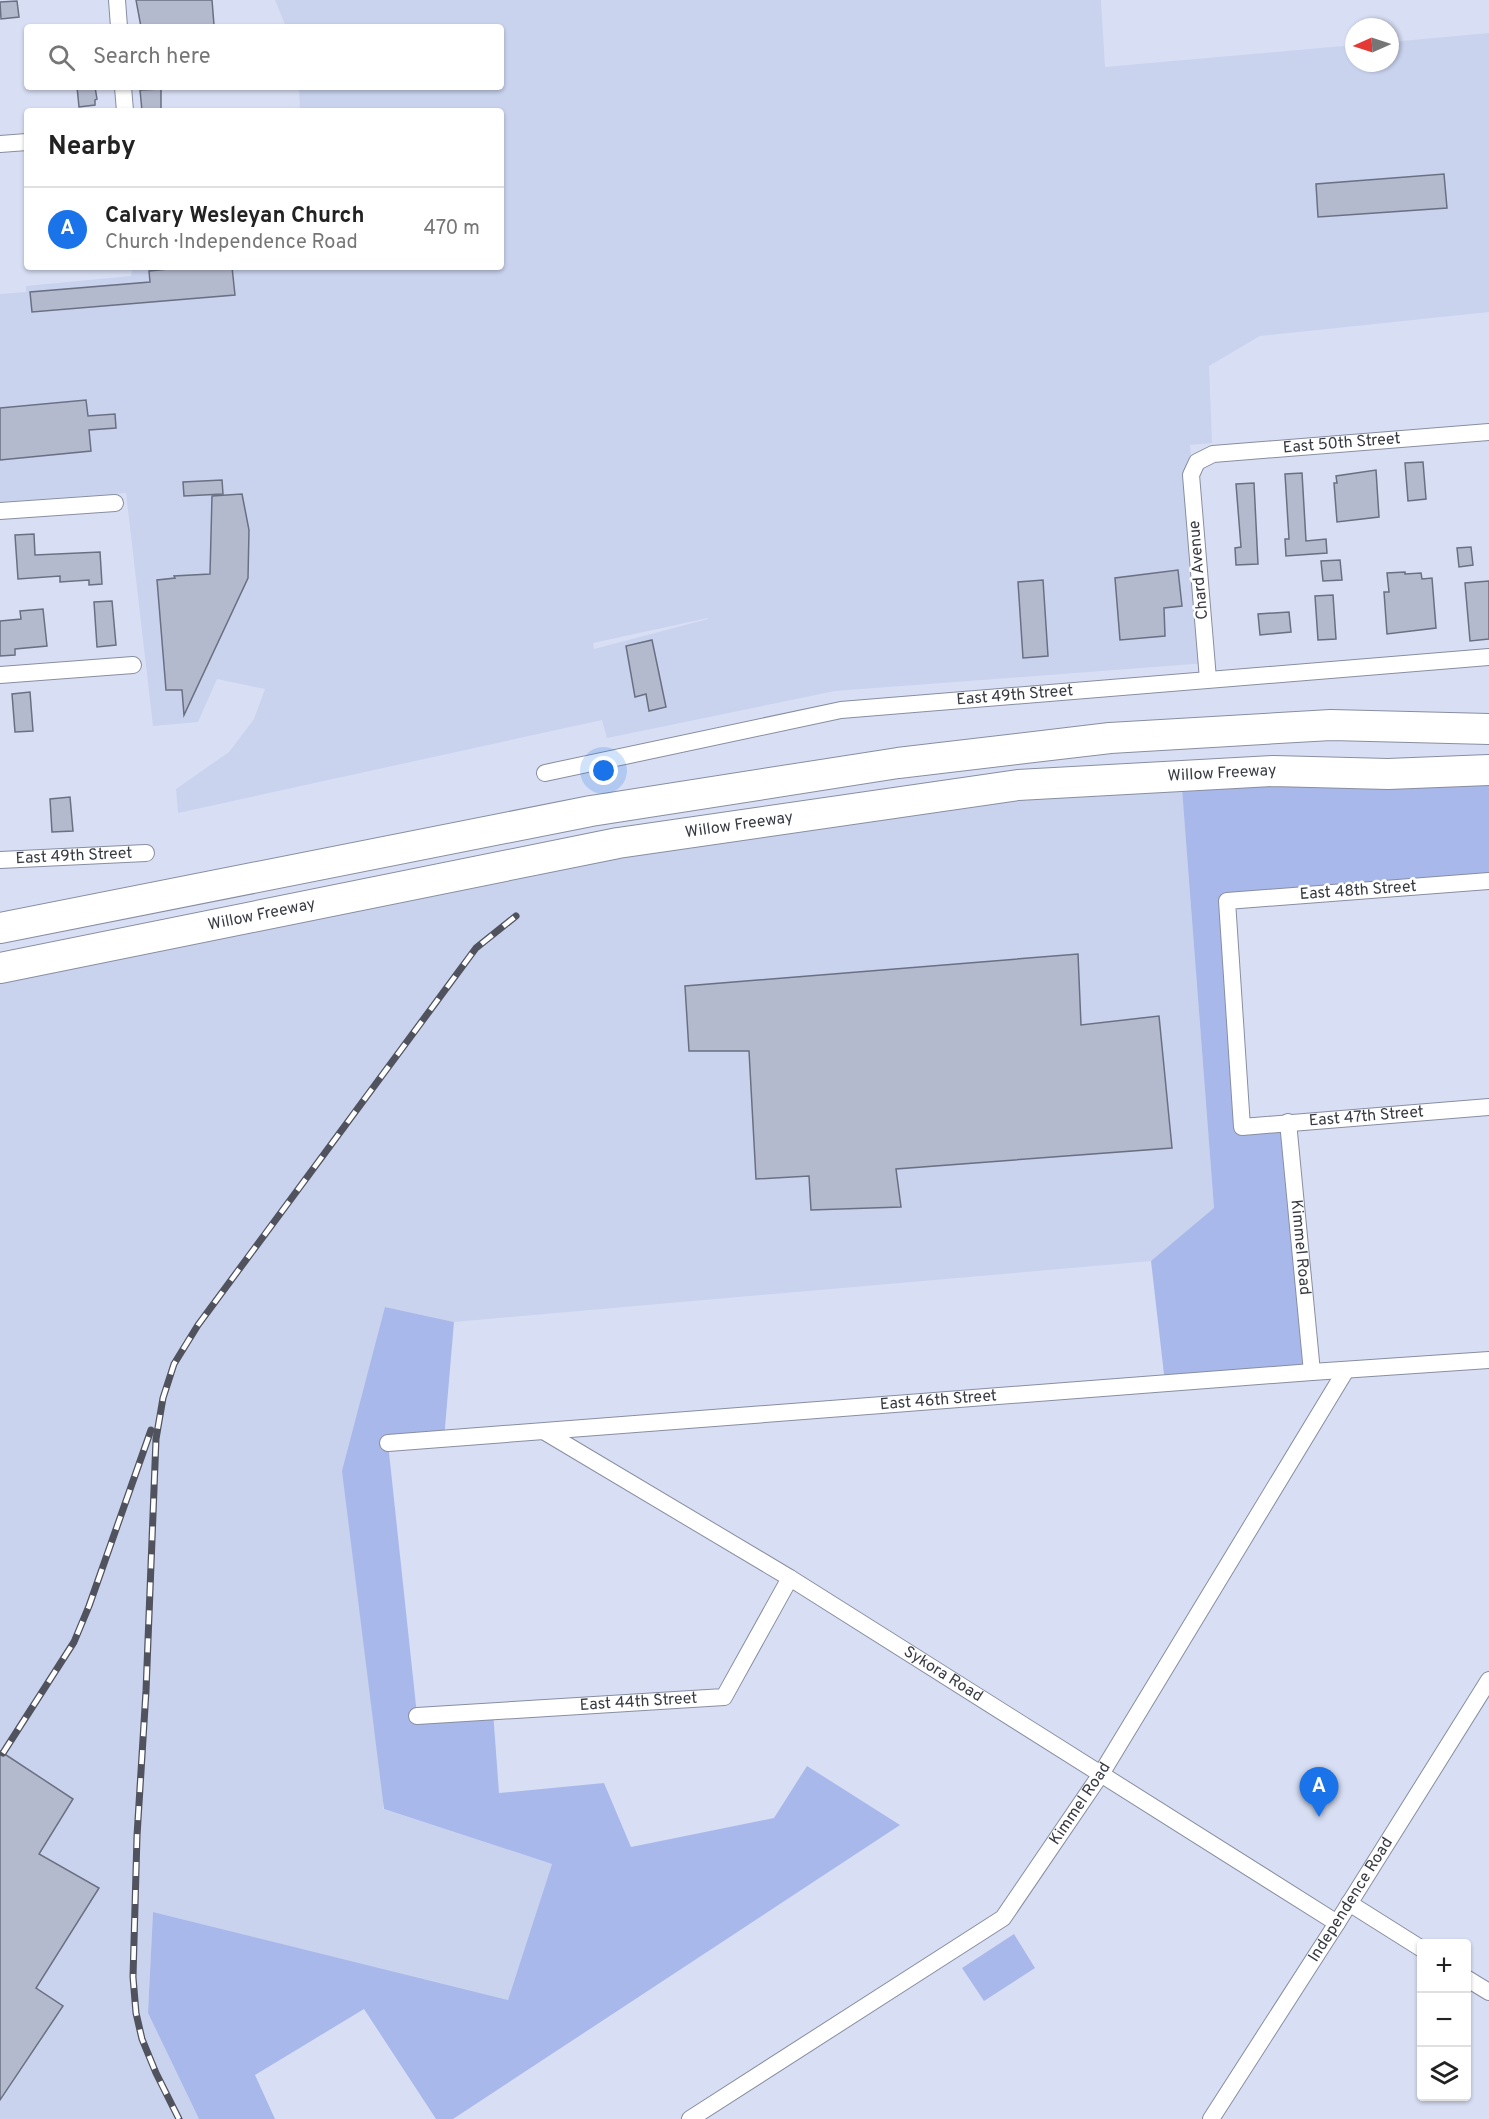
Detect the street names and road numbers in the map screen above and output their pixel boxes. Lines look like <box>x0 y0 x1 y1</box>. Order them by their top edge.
street label: East 50th Street <box>1282 429 1401 458</box>
street label: Chard Avenue <box>1185 520 1213 620</box>
street label: East 49th Street <box>956 681 1074 711</box>
street label: Willow Freeway <box>1167 761 1277 787</box>
street label: Willow Freeway <box>684 808 795 843</box>
street label: East 49th Street <box>15 844 133 869</box>
street label: East 48th Street <box>1299 877 1417 905</box>
street label: Willow Freeway <box>206 894 317 936</box>
street label: East 47th Street <box>1308 1102 1425 1132</box>
street label: Kimmel Road <box>1286 1199 1315 1296</box>
street label: East 46th Street <box>879 1386 998 1415</box>
street label: Sykora Road <box>900 1642 986 1707</box>
street label: East 44th Street <box>579 1689 698 1716</box>
street label: Kimmel Road <box>1045 1759 1116 1849</box>
street label: Independence Road <box>1304 1834 1398 1966</box>

